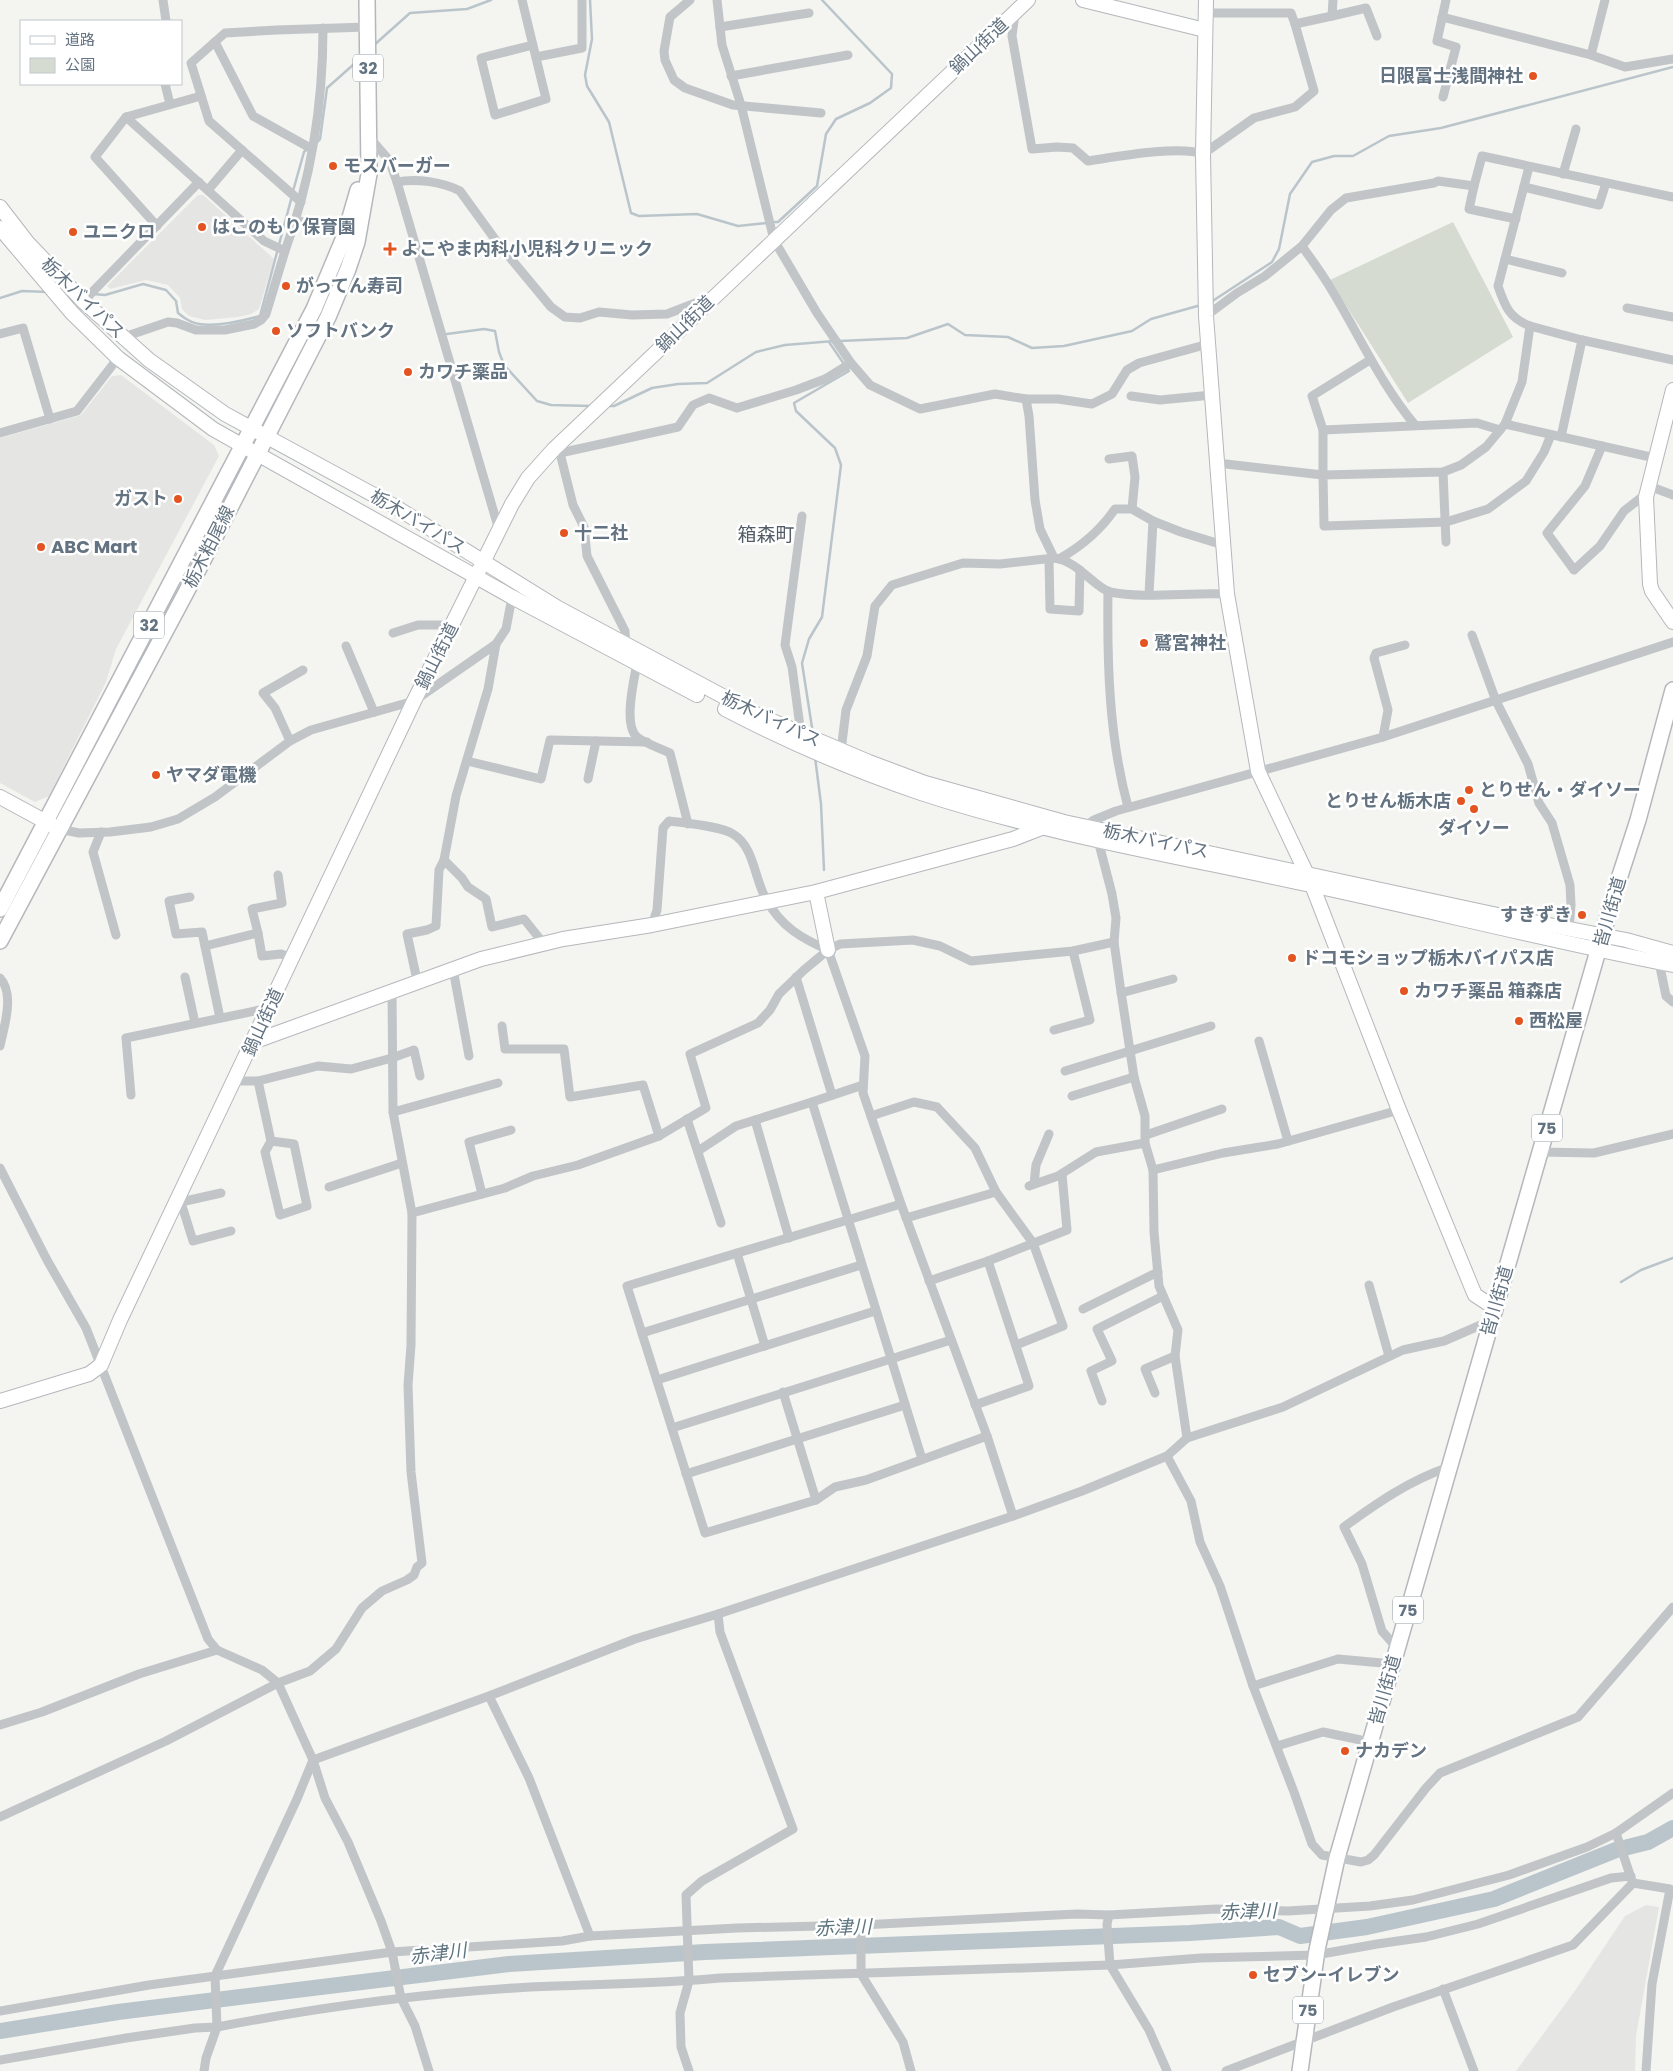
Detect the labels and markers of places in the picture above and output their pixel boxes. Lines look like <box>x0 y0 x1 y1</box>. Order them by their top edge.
place label: 日限冨士浅間神社 <box>1379 63 1523 88</box>
marker: 日限冨士浅間神社 <box>1527 70 1539 82</box>
place label: モスバーガー <box>343 153 451 178</box>
marker: モスバーガー <box>327 160 339 172</box>
place label: はこのもり保育園 <box>212 214 356 239</box>
place label: ユニクロ <box>83 219 155 244</box>
marker: はこのもり保育園 <box>196 221 208 233</box>
marker: ユニクロ <box>67 226 79 238</box>
place label: よこやま内科小児科クリニック <box>401 236 653 261</box>
marker: よこやま内科小児科クリニック <box>383 242 397 256</box>
place label: がってん寿司 <box>296 273 403 298</box>
marker: がってん寿司 <box>280 280 292 292</box>
place label: ソフトバンク <box>286 318 395 343</box>
marker: ソフトバンク <box>270 325 282 337</box>
place label: カワチ薬品 <box>418 359 508 384</box>
marker: カワチ薬品 <box>402 366 414 378</box>
place label: ガスト <box>114 486 168 511</box>
marker: ガスト <box>172 493 184 505</box>
place label: 十二社 <box>574 520 628 545</box>
marker: 十二社 <box>558 527 570 539</box>
place label: ABC Mart <box>51 534 137 559</box>
marker: ABC Mart <box>35 541 47 553</box>
place label: 鷲宮神社 <box>1154 630 1226 655</box>
marker: 鷲宮神社 <box>1138 637 1150 649</box>
place label: ヤマダ電機 <box>166 762 257 787</box>
marker: ヤマダ電機 <box>150 769 162 781</box>
place label: とりせん・ダイソー <box>1479 777 1641 802</box>
marker: とりせん・ダイソー <box>1463 784 1475 796</box>
place label: とりせん栃木店 <box>1325 788 1451 813</box>
marker: とりせん栃木店 <box>1455 795 1467 807</box>
marker: ダイソー <box>1468 803 1480 815</box>
place label: ダイソー <box>1438 815 1510 840</box>
place label: すきずき <box>1500 902 1572 927</box>
marker: すきずき <box>1576 909 1588 921</box>
place label: ドコモショップ栃木バイパス店 <box>1302 945 1554 970</box>
marker: ドコモショップ栃木バイパス店 <box>1286 952 1298 964</box>
place label: カワチ薬品 箱森店 <box>1414 978 1562 1003</box>
marker: カワチ薬品 箱森店 <box>1398 985 1410 997</box>
place label: 西松屋 <box>1529 1008 1583 1033</box>
marker: 西松屋 <box>1513 1015 1525 1027</box>
place label: ナカデン <box>1355 1738 1427 1763</box>
marker: ナカデン <box>1339 1745 1351 1757</box>
place label: セブン-イレブン <box>1263 1962 1399 1987</box>
marker: セブン-イレブン <box>1247 1969 1259 1981</box>

